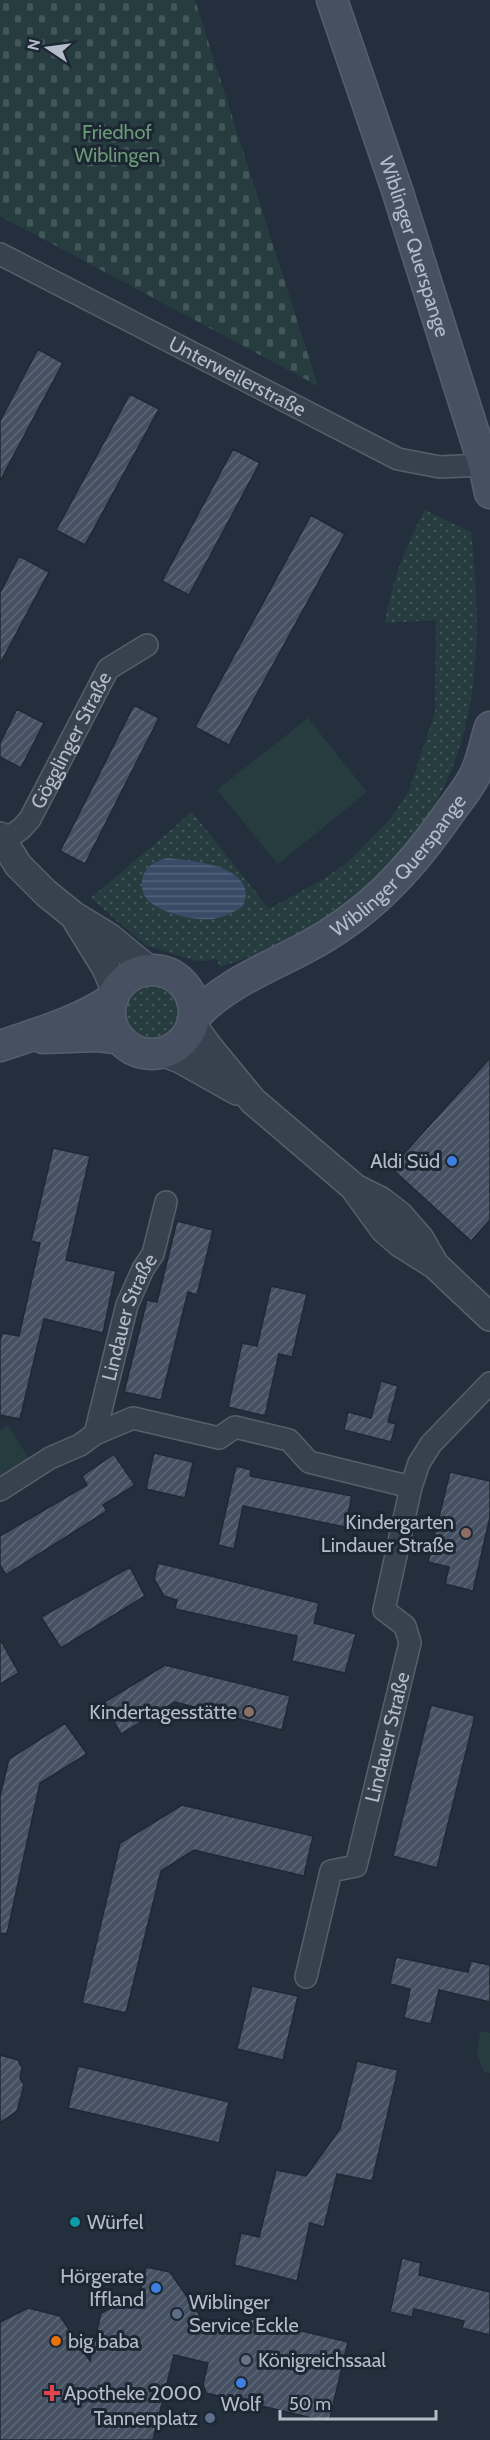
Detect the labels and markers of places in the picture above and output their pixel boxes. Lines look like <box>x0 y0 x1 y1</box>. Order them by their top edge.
place label: Aldi Süd <box>370 1149 440 1173</box>
marker: Aldi Süd <box>445 1154 459 1168</box>
place label: Kindergarten Lindauer Straße <box>321 1510 454 1557</box>
marker: Kindergarten Lindauer Straße <box>459 1526 473 1540</box>
place label: Kindertagesstätte <box>89 1700 237 1724</box>
marker: Kindertagesstätte <box>242 1705 256 1719</box>
place label: Würfel <box>87 2210 144 2234</box>
marker: Würfel <box>68 2215 82 2229</box>
place label: Hörgerate Iffland <box>60 2264 144 2311</box>
marker: Hörgerate Iffland <box>149 2281 163 2295</box>
place label: Wiblinger Service Eckle <box>189 2290 299 2337</box>
marker: Wiblinger Service Eckle <box>170 2307 184 2321</box>
place label: big baba <box>68 2329 140 2353</box>
marker: big baba <box>49 2334 63 2348</box>
place label: Königreichssaal <box>258 2348 386 2372</box>
marker: Königreichssaal <box>239 2353 253 2367</box>
marker: Wolf <box>234 2376 248 2390</box>
place label: Apotheke 2000 <box>64 2381 202 2405</box>
marker: Apotheke 2000 <box>45 2386 59 2400</box>
place label: Wolf <box>221 2392 262 2416</box>
place label: Tannenplatz <box>94 2406 198 2430</box>
marker: Tannenplatz <box>203 2411 217 2425</box>

